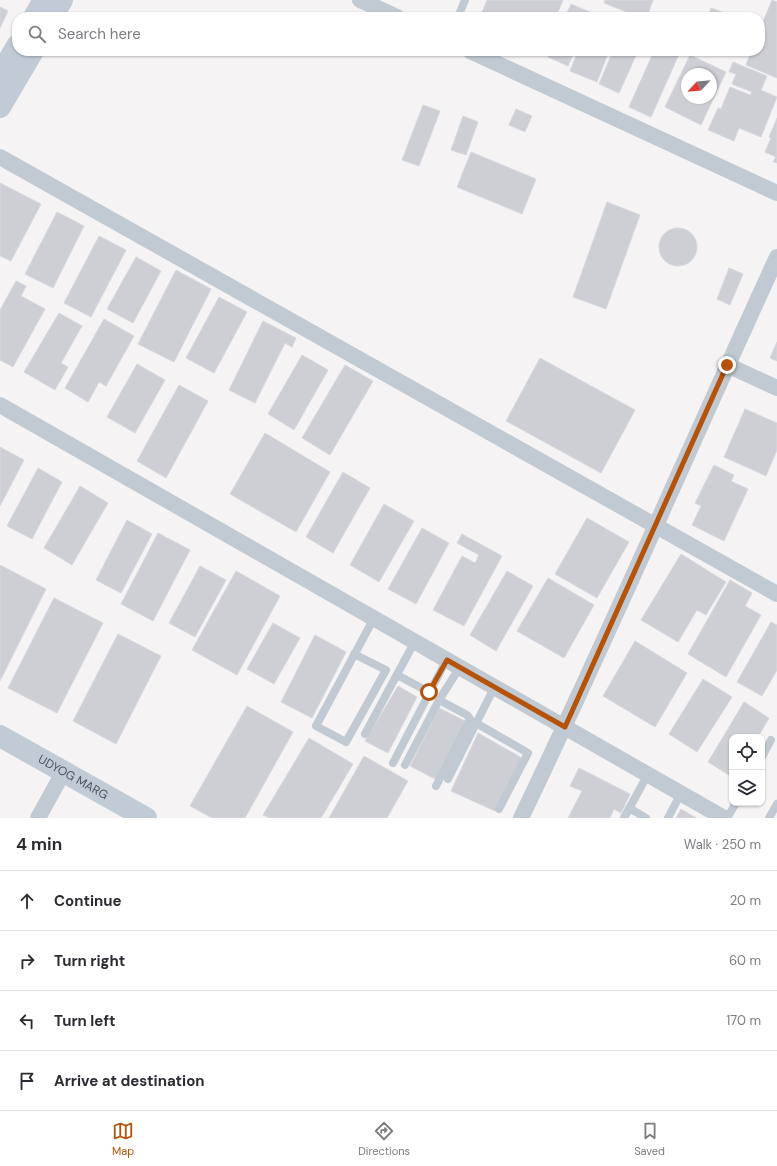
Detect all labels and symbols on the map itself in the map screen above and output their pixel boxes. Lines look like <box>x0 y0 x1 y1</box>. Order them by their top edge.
north arrow <box>681 68 717 104</box>
route end <box>718 356 736 374</box>
route start <box>420 683 438 701</box>
street label: UDYOG MARG <box>35 751 111 803</box>

